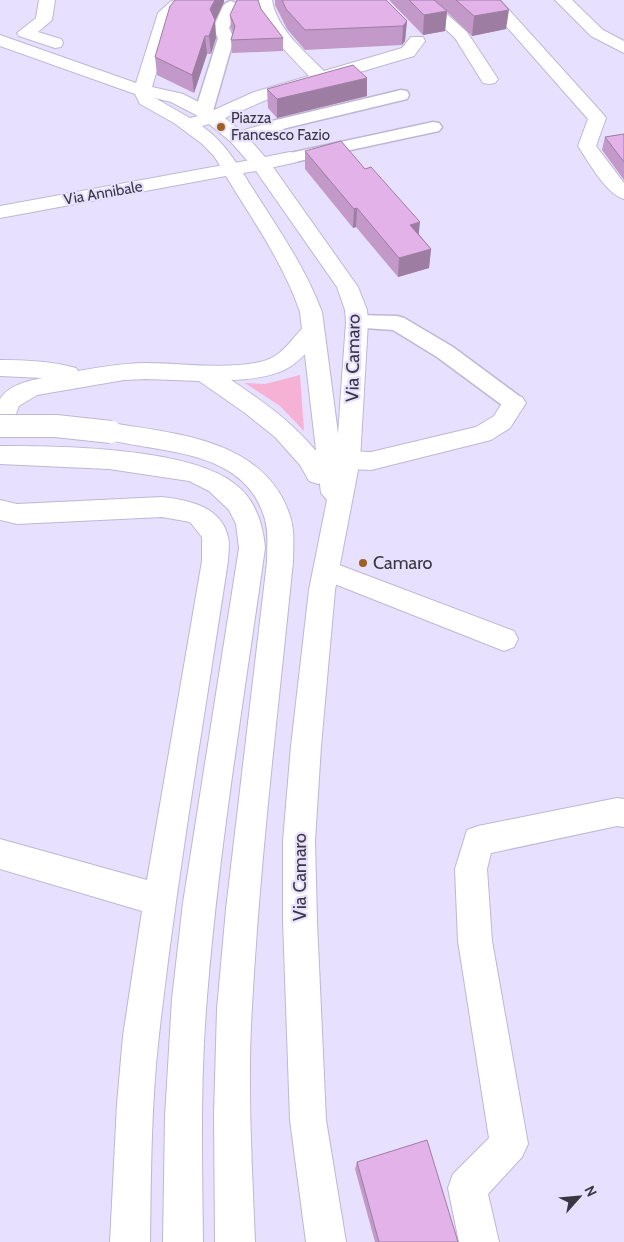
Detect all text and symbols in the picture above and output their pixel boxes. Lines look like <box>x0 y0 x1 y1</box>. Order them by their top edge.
place label: Piazza Francesco Fazio <box>231 109 330 144</box>
marker: Piazza Francesco Fazio <box>215 121 227 133</box>
street label: Via Annibale <box>62 177 144 209</box>
street label: Via Camaro <box>341 314 365 402</box>
place label: Camaro <box>373 552 433 574</box>
marker: Camaro <box>357 557 369 569</box>
street label: Via Camaro <box>289 833 311 921</box>
north arrow <box>554 1172 604 1222</box>
text: N <box>580 1183 601 1200</box>

